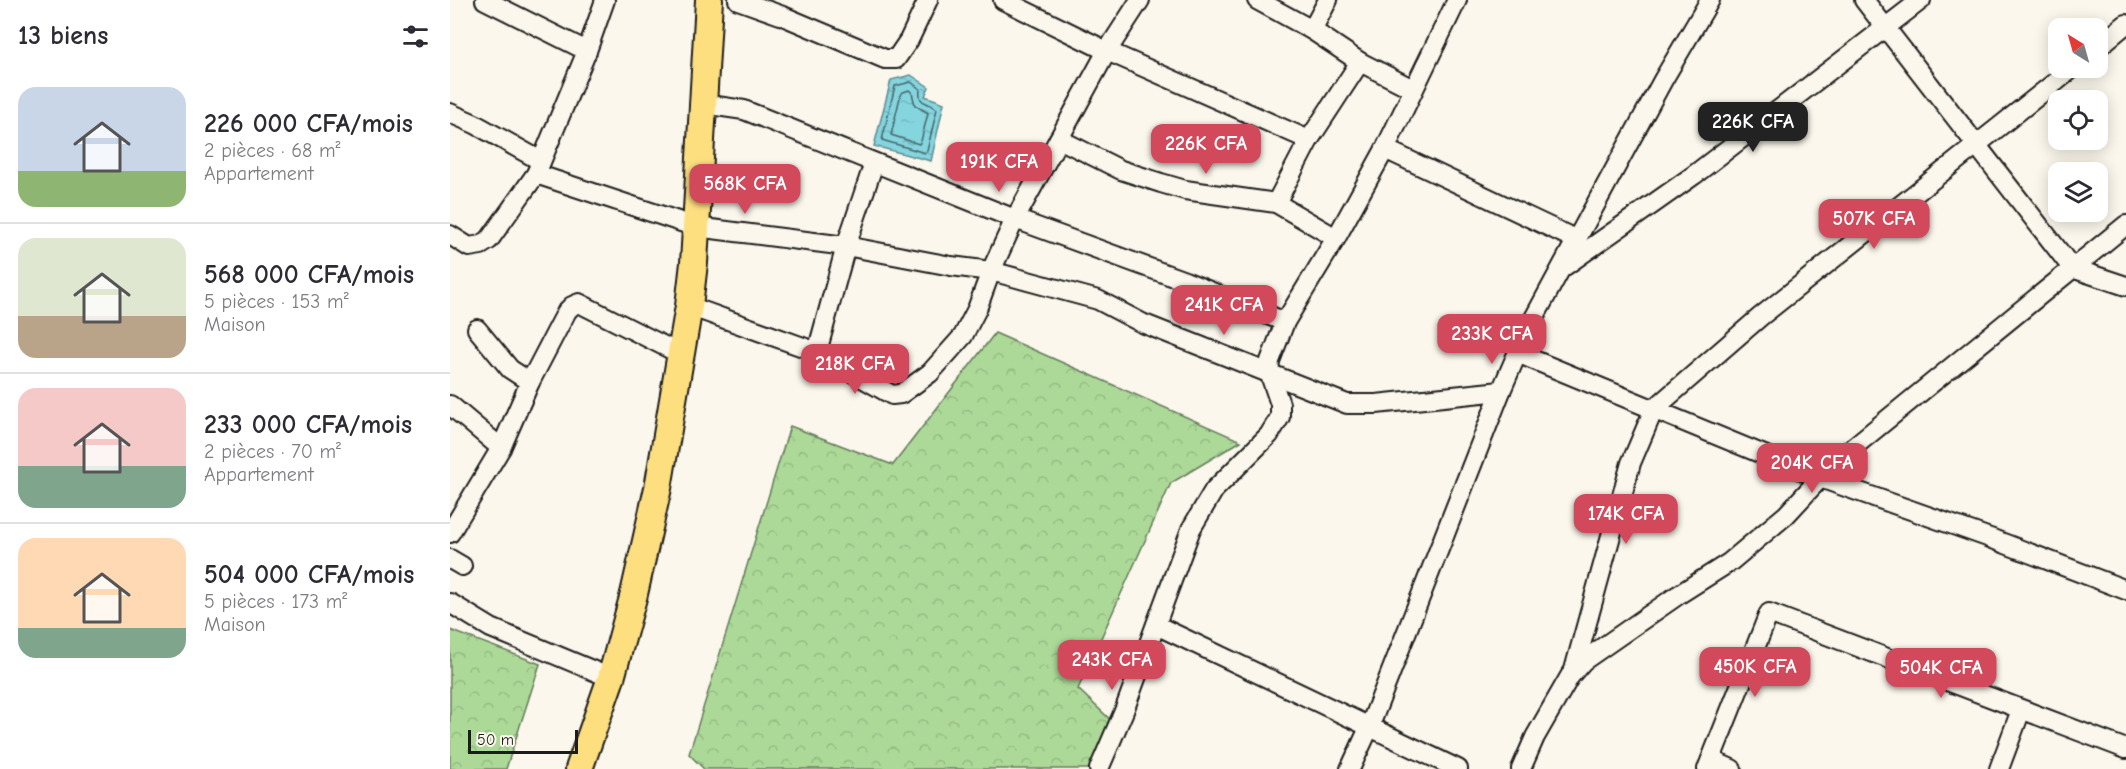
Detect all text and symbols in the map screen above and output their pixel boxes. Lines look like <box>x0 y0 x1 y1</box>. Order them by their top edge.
north arrow <box>2048 18 2108 78</box>
map controls <box>2048 18 2108 222</box>
icon: filters <box>399 20 432 53</box>
text: 13 biens <box>18 21 108 51</box>
button: locate <box>2048 90 2108 150</box>
pin: 226K CFA <box>1691 102 1815 153</box>
text: 226 000 CFA/mois <box>204 109 413 139</box>
text: 226K CFA <box>1712 110 1794 133</box>
icon: home <box>66 111 138 183</box>
pin: 226K CFA <box>1144 124 1268 175</box>
text: 226K CFA <box>1165 132 1247 155</box>
text: 2 pièces · 68 m² <box>204 139 341 162</box>
pin: 191K CFA <box>937 142 1061 193</box>
text: 191K CFA <box>960 150 1038 173</box>
text: Appartement <box>204 162 314 185</box>
button: layers <box>2048 162 2108 222</box>
pin: 568K CFA <box>683 164 807 215</box>
text: 568K CFA <box>703 172 787 195</box>
pin: 507K CFA <box>1812 199 1936 250</box>
text: 507K CFA <box>1833 207 1915 230</box>
text: 568 000 CFA/mois <box>204 260 414 290</box>
icon: home <box>66 262 138 334</box>
pin: 241K CFA <box>1162 285 1286 336</box>
text: 5 pièces · 153 m² <box>204 290 349 313</box>
text: 241K CFA <box>1185 293 1263 316</box>
text: Maison <box>204 313 266 336</box>
pin: 233K CFA <box>1430 314 1554 365</box>
text: 233K CFA <box>1451 322 1533 345</box>
pin: 218K CFA <box>793 344 917 395</box>
text: 218K CFA <box>815 352 895 375</box>
text: 233 000 CFA/mois <box>204 410 412 440</box>
icon: home <box>66 412 138 484</box>
text: 2 pièces · 70 m² <box>204 440 341 463</box>
pin: 204K CFA <box>1750 443 1874 494</box>
text: 204K CFA <box>1771 451 1853 474</box>
text: Appartement <box>204 463 314 486</box>
pin: 174K CFA <box>1564 494 1688 545</box>
text: 174K CFA <box>1588 502 1664 525</box>
text: 504 000 CFA/mois <box>204 560 414 590</box>
icon: home <box>66 562 138 634</box>
text: 5 pièces · 173 m² <box>204 590 347 613</box>
text: Maison <box>204 613 266 636</box>
pin: 243K CFA <box>1050 640 1174 691</box>
pin: 450K CFA <box>1693 647 1817 698</box>
text: 243K CFA <box>1072 648 1152 671</box>
pin: 504K CFA <box>1879 648 2003 699</box>
text: 450K CFA <box>1713 655 1797 678</box>
text: 504K CFA <box>1899 656 1983 679</box>
scale bar <box>468 727 578 754</box>
text: 50 m <box>477 731 514 749</box>

